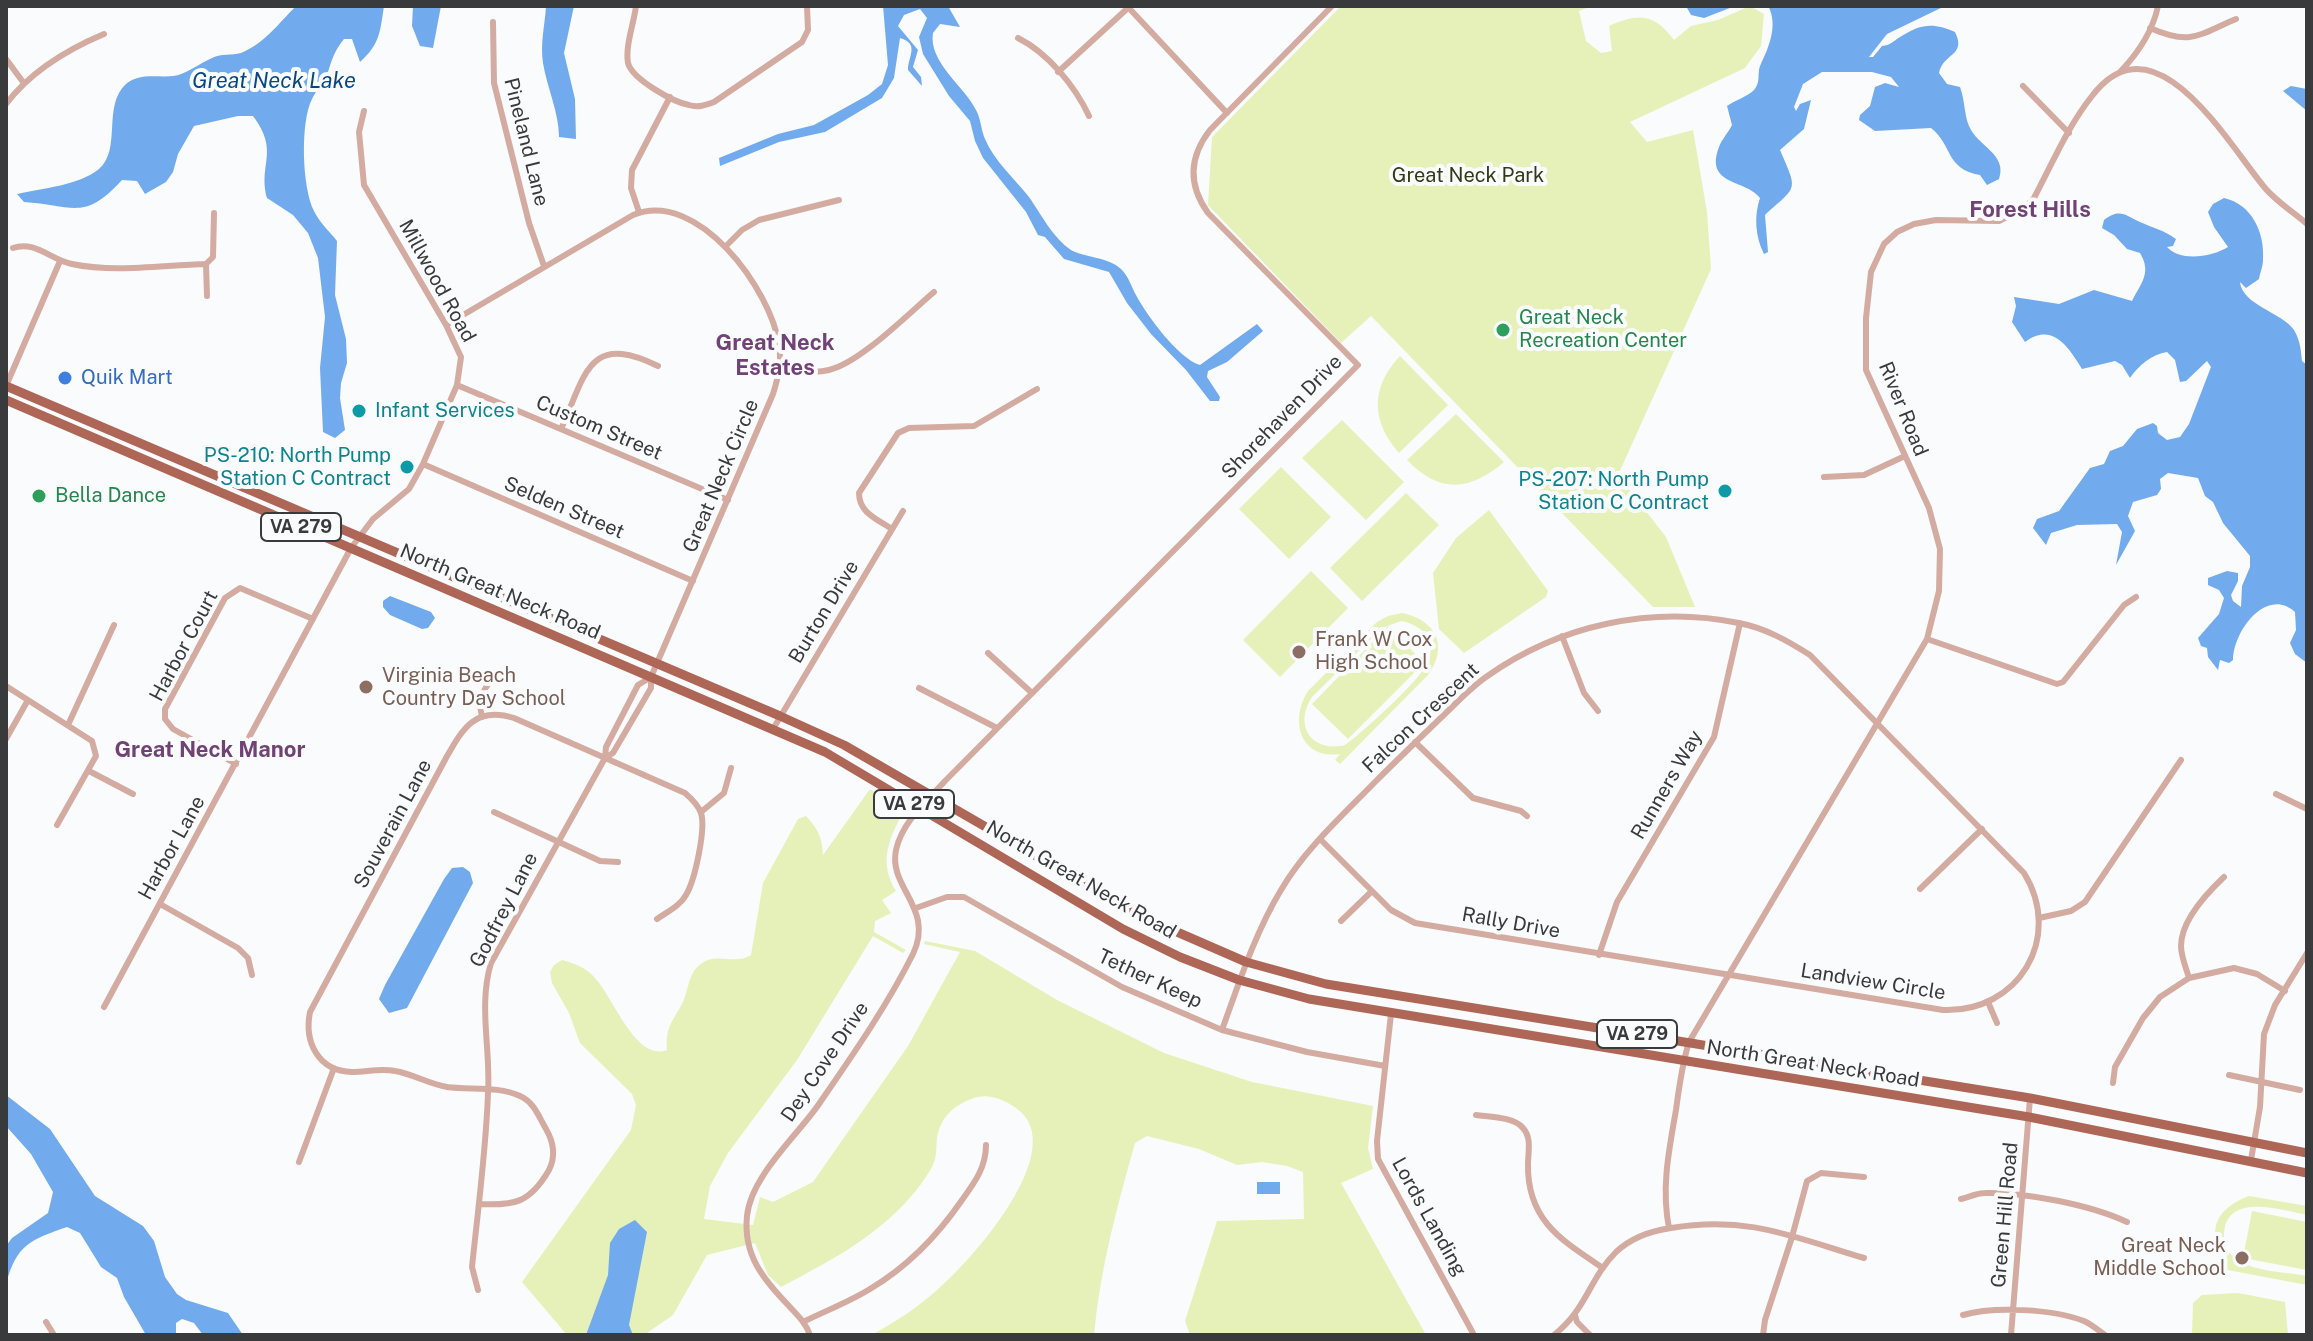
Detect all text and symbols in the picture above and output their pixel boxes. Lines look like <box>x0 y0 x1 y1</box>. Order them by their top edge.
water label: Great Neck Lake <box>192 68 356 94</box>
street label: Pineland Lane <box>498 75 554 209</box>
park label: Great Neck Park <box>1392 164 1544 188</box>
district label: Forest Hills <box>1969 197 2091 223</box>
street label: Millwood Road <box>393 216 481 346</box>
place label: Great Neck Recreation Center <box>1519 306 1687 353</box>
marker: Great Neck Recreation Center <box>1494 321 1512 339</box>
district label: Great Neck Estates <box>716 330 834 382</box>
street label: Shorehaven Drive <box>1217 350 1347 484</box>
street label: River Road <box>1873 358 1933 460</box>
place label: Quik Mart <box>81 366 173 390</box>
marker: Quik Mart <box>56 369 74 387</box>
street label: Custom Street <box>532 391 666 465</box>
street label: Great Neck Circle <box>678 396 764 556</box>
place label: Infant Services <box>375 399 515 423</box>
marker: Infant Services <box>350 402 368 420</box>
place label: PS-210: North Pump Station C Contract <box>204 444 391 491</box>
marker: PS-210: North Pump Station C Contract <box>398 458 416 476</box>
place label: PS-207: North Pump Station C Contract <box>1518 468 1709 515</box>
street label: Selden Street <box>500 472 628 544</box>
marker: PS-207: North Pump Station C Contract <box>1716 482 1734 500</box>
place label: Bella Dance <box>55 484 166 508</box>
marker: Bella Dance <box>30 487 48 505</box>
road number: VA 279 <box>261 513 341 541</box>
street label: North Great Neck Road <box>396 539 604 645</box>
street label: Burton Drive <box>784 556 864 668</box>
street label: Harbor Court <box>145 586 223 706</box>
place label: Frank W Cox High School <box>1315 628 1433 675</box>
marker: Frank W Cox High School <box>1290 643 1308 661</box>
street label: Falcon Crescent <box>1358 658 1484 778</box>
place label: Virginia Beach Country Day School <box>382 664 566 711</box>
marker: Virginia Beach Country Day School <box>357 678 375 696</box>
street label: Runners Way <box>1626 726 1708 844</box>
district label: Great Neck Manor <box>114 737 306 763</box>
street label: Souverain Lane <box>349 755 437 893</box>
road number: VA 279 <box>874 790 954 818</box>
street label: Harbor Lane <box>134 792 210 904</box>
street label: North Great Neck Road <box>982 816 1180 944</box>
street label: Godfrey Lane <box>465 849 543 971</box>
street label: Rally Drive <box>1460 903 1562 943</box>
street label: Tether Keep <box>1094 944 1206 1014</box>
street label: Landview Circle <box>1799 959 1947 1005</box>
street label: Dey Cove Drive <box>776 998 874 1126</box>
road number: VA 279 <box>1597 1020 1677 1048</box>
street label: North Great Neck Road <box>1705 1035 1921 1093</box>
street label: Green Hill Road <box>1987 1141 2023 1289</box>
street label: Lords Landing <box>1387 1153 1471 1281</box>
place label: Great Neck Middle School <box>2093 1234 2226 1281</box>
marker: Great Neck Middle School <box>2233 1249 2251 1267</box>

